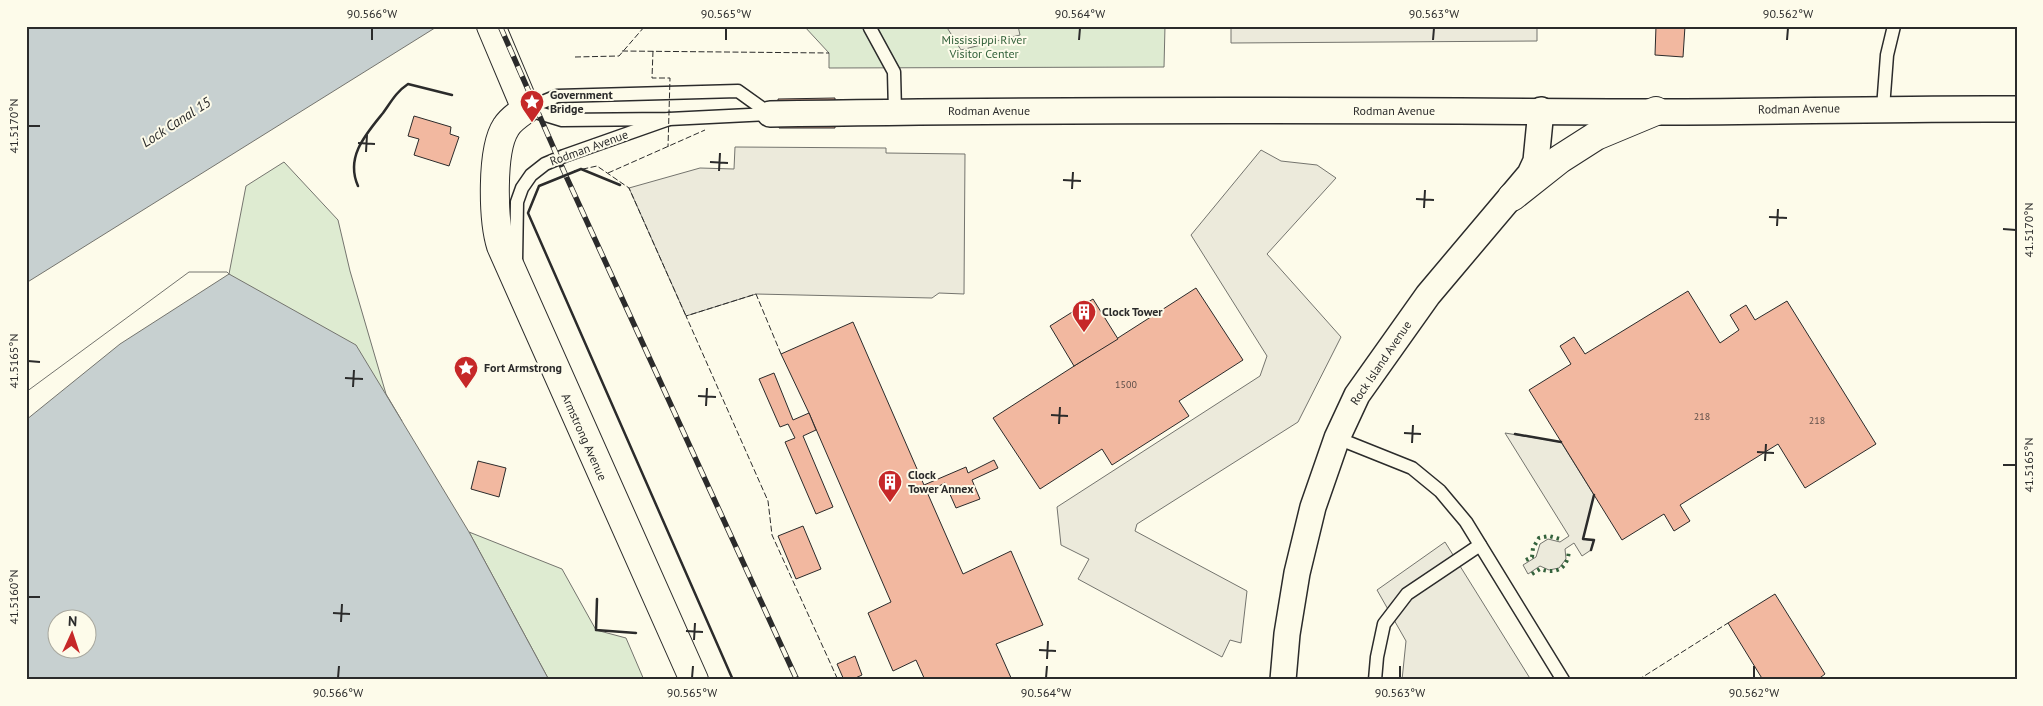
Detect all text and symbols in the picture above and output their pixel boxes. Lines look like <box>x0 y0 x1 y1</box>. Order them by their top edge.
text: 90.566°W <box>347 6 397 21</box>
text: 90.565°W <box>701 6 751 21</box>
text: 90.564°W <box>1055 6 1105 21</box>
text: 90.563°W <box>1409 6 1459 21</box>
text: 90.562°W <box>1763 6 1813 21</box>
park label: Mississippi River Visitor Center <box>942 32 1026 61</box>
place label: Government Bridge <box>550 87 613 116</box>
place icon: Government Bridge <box>519 89 545 123</box>
water label: Lock Canal 15 <box>138 93 215 151</box>
text: 41.5170°N <box>6 99 21 153</box>
street label: Rodman Avenue <box>1758 100 1840 117</box>
street label: Rodman Avenue <box>948 103 1030 118</box>
street label: Rodman Avenue <box>1353 103 1435 118</box>
street label: Rodman Avenue <box>548 126 630 169</box>
text: 41.5170°N <box>2021 203 2036 257</box>
building icon: Clock Tower <box>1071 299 1097 333</box>
place label: Clock Tower <box>1102 304 1163 319</box>
street label: Rock Island Avenue <box>1347 318 1414 408</box>
text: 41.5165°N <box>6 334 21 388</box>
place icon: Fort Armstrong <box>453 355 479 389</box>
place label: Fort Armstrong <box>484 360 562 375</box>
house number: 1500 <box>1115 378 1137 391</box>
street label: Armstrong Avenue <box>559 391 610 483</box>
house number: 218 <box>1694 410 1710 423</box>
house number: 218 <box>1809 414 1825 427</box>
text: 41.5165°N <box>2021 438 2036 492</box>
place label: Clock Tower Annex <box>908 467 974 496</box>
building icon: Clock Tower Annex <box>877 469 903 503</box>
text: 41.5160°N <box>6 570 21 624</box>
north arrow <box>48 608 98 658</box>
text: N <box>68 612 78 630</box>
text: 90.566°W <box>313 685 363 700</box>
text: 90.565°W <box>667 685 717 700</box>
text: 90.564°W <box>1021 685 1071 700</box>
text: 90.563°W <box>1375 685 1425 700</box>
text: 90.562°W <box>1729 685 1779 700</box>

